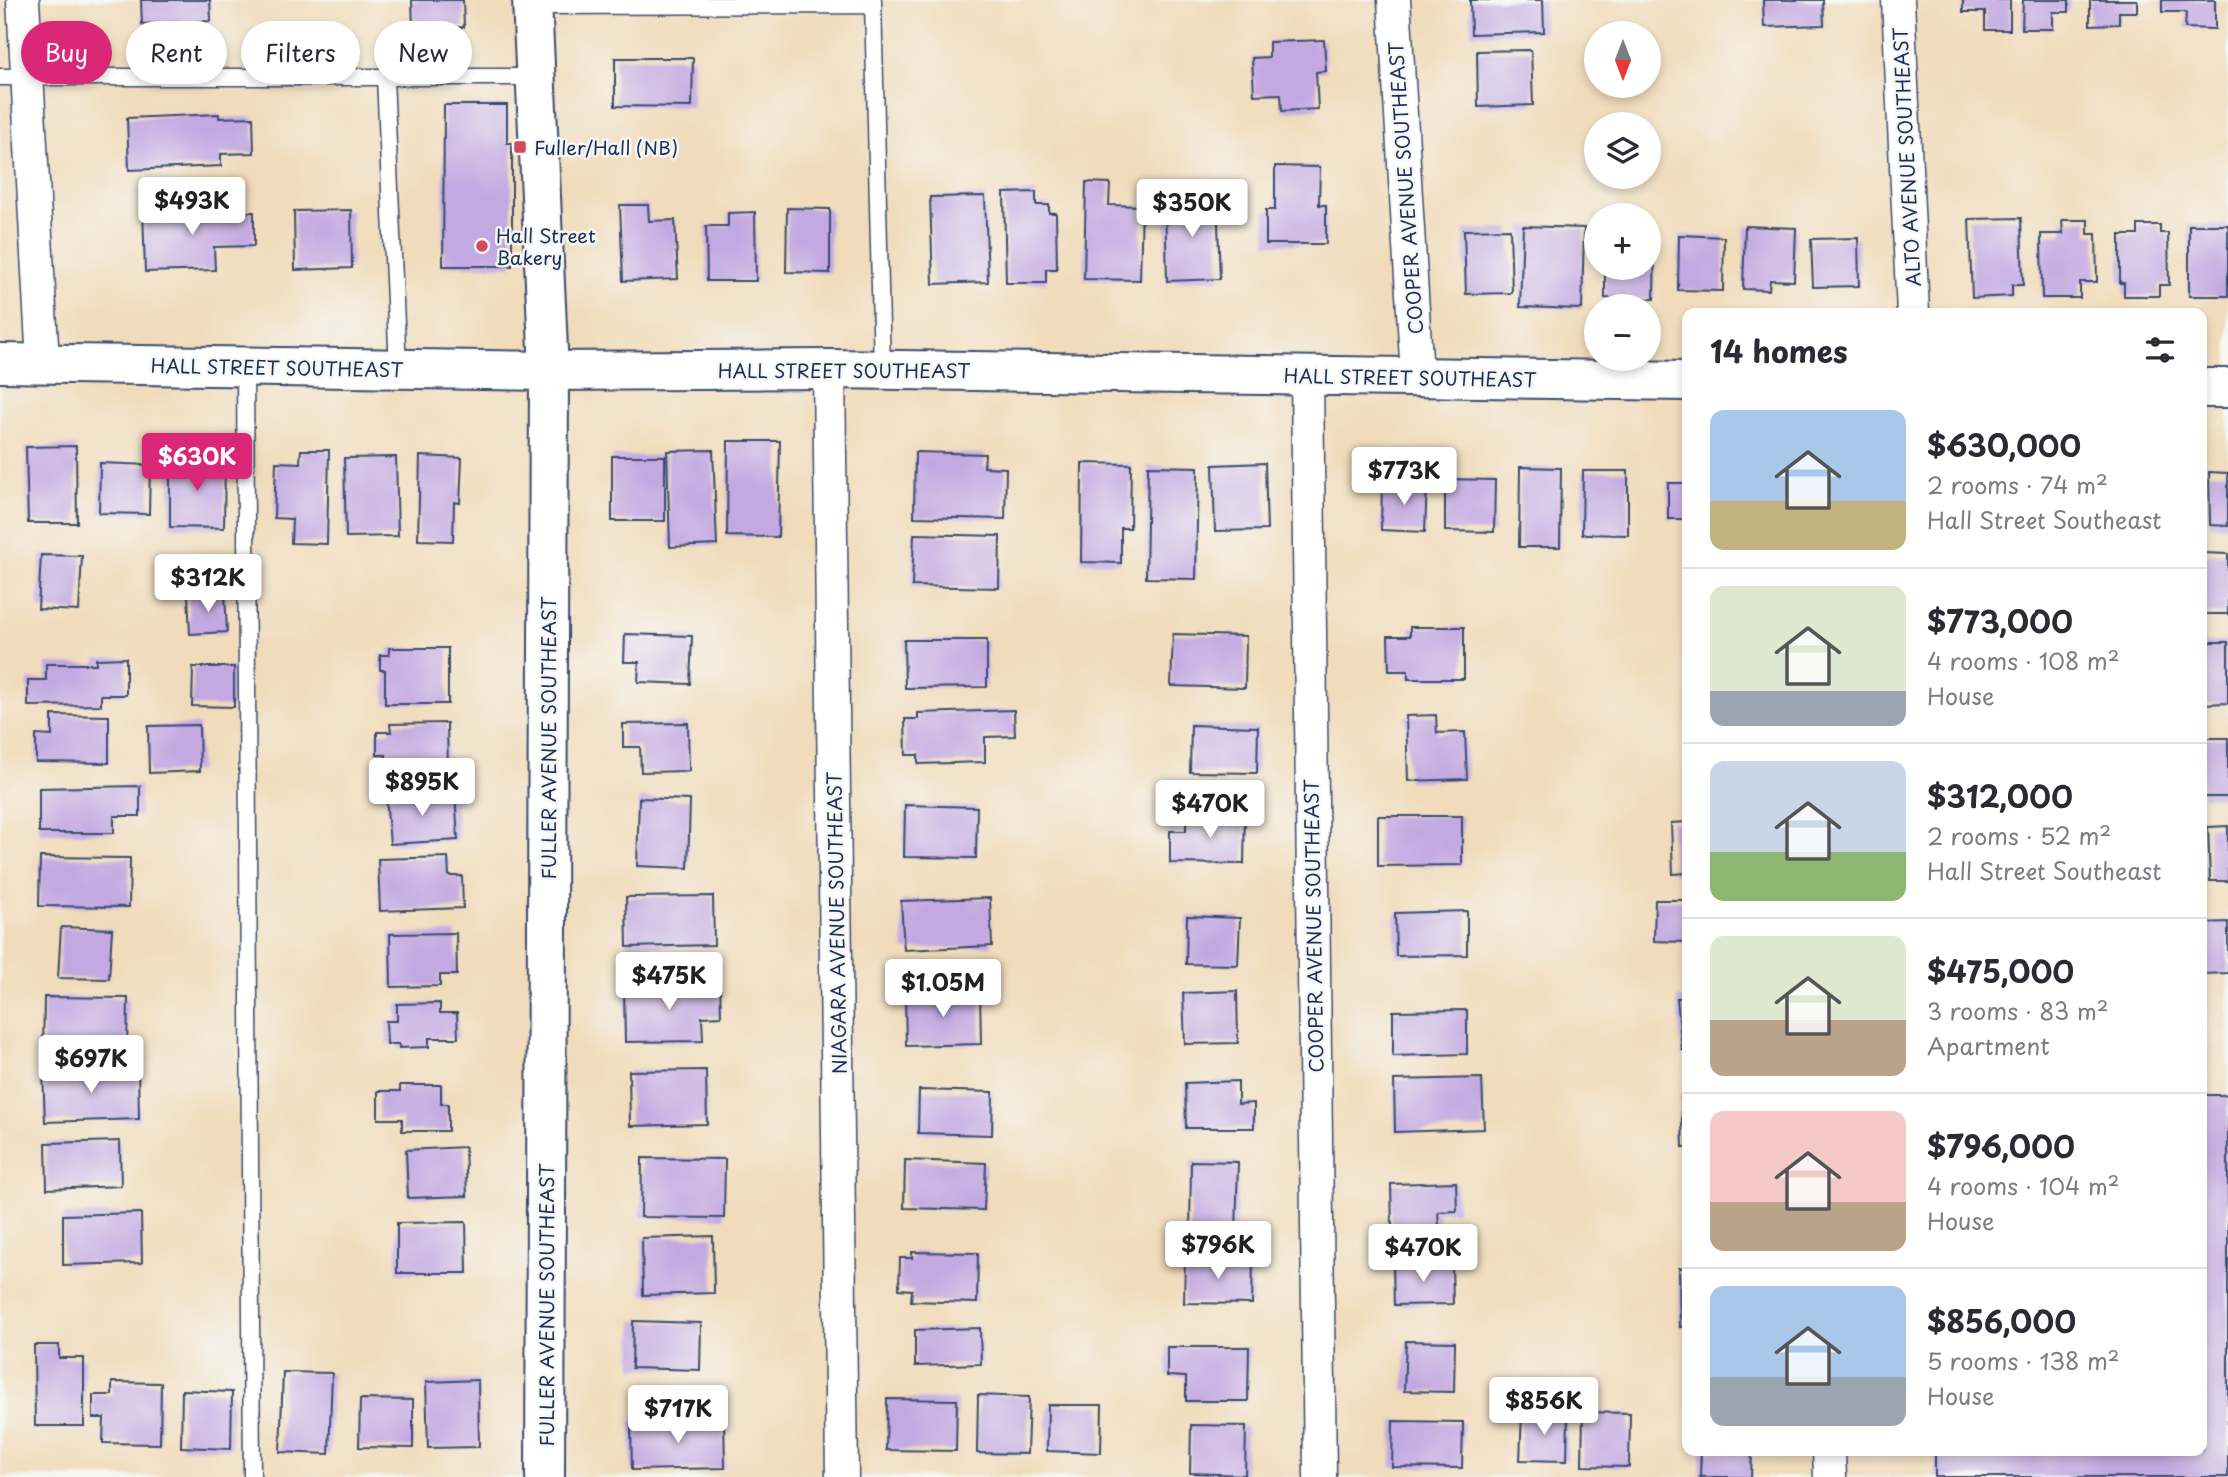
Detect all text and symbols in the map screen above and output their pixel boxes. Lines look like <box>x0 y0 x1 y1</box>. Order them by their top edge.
chip: Buy <box>21 21 112 84</box>
chip: Rent <box>126 21 227 84</box>
chip: Filters <box>241 21 360 84</box>
chip: New <box>374 21 472 84</box>
north arrow <box>1584 21 1661 98</box>
map controls <box>1584 21 1661 371</box>
street label: ALTO AVENUE SOUTHEAST <box>1885 27 1927 287</box>
street label: COOPER AVENUE SOUTHEAST <box>1381 41 1429 335</box>
button: layers <box>1584 112 1661 189</box>
place label: Fuller/Hall (NB) <box>534 133 678 161</box>
marker: Fuller/Hall (NB) <box>512 139 528 155</box>
pin: $493K <box>143 177 241 237</box>
pin: $350K <box>1143 180 1241 239</box>
text: $493K <box>154 182 230 217</box>
text: $350K <box>1153 184 1231 219</box>
button: + <box>1584 203 1661 280</box>
place label: Hall Street Bakery <box>496 221 596 271</box>
marker: Hall Street Bakery <box>474 238 490 254</box>
button: − <box>1584 294 1661 371</box>
text: 14 homes <box>1710 328 1848 373</box>
icon: filters <box>2141 331 2179 369</box>
street label: HALL STREET SOUTHEAST <box>150 351 404 383</box>
street label: HALL STREET SOUTHEAST <box>718 356 970 384</box>
street label: HALL STREET SOUTHEAST <box>1283 361 1537 393</box>
text: $630,000 <box>1927 422 2081 467</box>
pin: $630K <box>148 434 246 493</box>
text: $630K <box>158 438 236 473</box>
icon: home <box>1766 438 1850 522</box>
pin: $773K <box>1355 448 1453 507</box>
text: $773K <box>1368 452 1440 487</box>
text: 2 rooms · 74 m² <box>1927 467 2108 502</box>
text: Hall Street Southeast <box>1927 502 2161 537</box>
pin: $312K <box>159 554 257 614</box>
text: $312K <box>171 559 245 594</box>
street label: FULLER AVENUE SOUTHEAST <box>534 596 562 880</box>
text: $773,000 <box>1927 598 2073 643</box>
icon: home <box>1766 614 1850 698</box>
text: 4 rooms · 108 m² <box>1927 643 2120 678</box>
text: House <box>1927 678 1994 713</box>
pin: $895K <box>373 758 471 818</box>
text: $895K <box>385 763 459 798</box>
street label: NIAGARA AVENUE SOUTHEAST <box>819 772 853 1074</box>
text: $312,000 <box>1927 773 2073 818</box>
street label: COOPER AVENUE SOUTHEAST <box>1296 779 1330 1073</box>
pin: $470K <box>1161 780 1259 840</box>
text: $470K <box>1171 785 1249 820</box>
icon: home <box>1766 789 1850 873</box>
text: 2 rooms · 52 m² <box>1927 818 2111 853</box>
text: Hall Street Southeast <box>1927 853 2161 888</box>
text: $475,000 <box>1927 948 2074 993</box>
pin: $475K <box>620 953 718 1012</box>
text: $475K <box>632 957 706 992</box>
pin: $1.05M <box>886 960 1000 1019</box>
text: $1.05M <box>901 964 985 999</box>
icon: home <box>1766 964 1850 1048</box>
text: 3 rooms · 83 m² <box>1927 993 2109 1028</box>
text: Apartment <box>1927 1028 2050 1063</box>
pin: $697K <box>42 1036 140 1095</box>
text: $697K <box>55 1040 127 1075</box>
text: $796,000 <box>1927 1123 2075 1168</box>
icon: home <box>1766 1139 1850 1223</box>
street label: FULLER AVENUE SOUTHEAST <box>532 1163 560 1447</box>
text: 4 rooms · 104 m² <box>1927 1168 2120 1203</box>
text: House <box>1927 1203 1994 1238</box>
pin: $796K <box>1169 1222 1267 1281</box>
pin: $470K <box>1374 1224 1472 1284</box>
text: $796K <box>1181 1226 1255 1261</box>
text: $470K <box>1384 1229 1462 1264</box>
text: $856,000 <box>1927 1298 2076 1343</box>
icon: home <box>1766 1314 1850 1398</box>
text: 5 rooms · 138 m² <box>1927 1343 2120 1378</box>
pin: $856K <box>1495 1378 1593 1437</box>
text: House <box>1927 1378 1994 1413</box>
text: $856K <box>1505 1382 1583 1417</box>
pin: $717K <box>629 1386 727 1445</box>
text: $717K <box>644 1390 712 1425</box>

